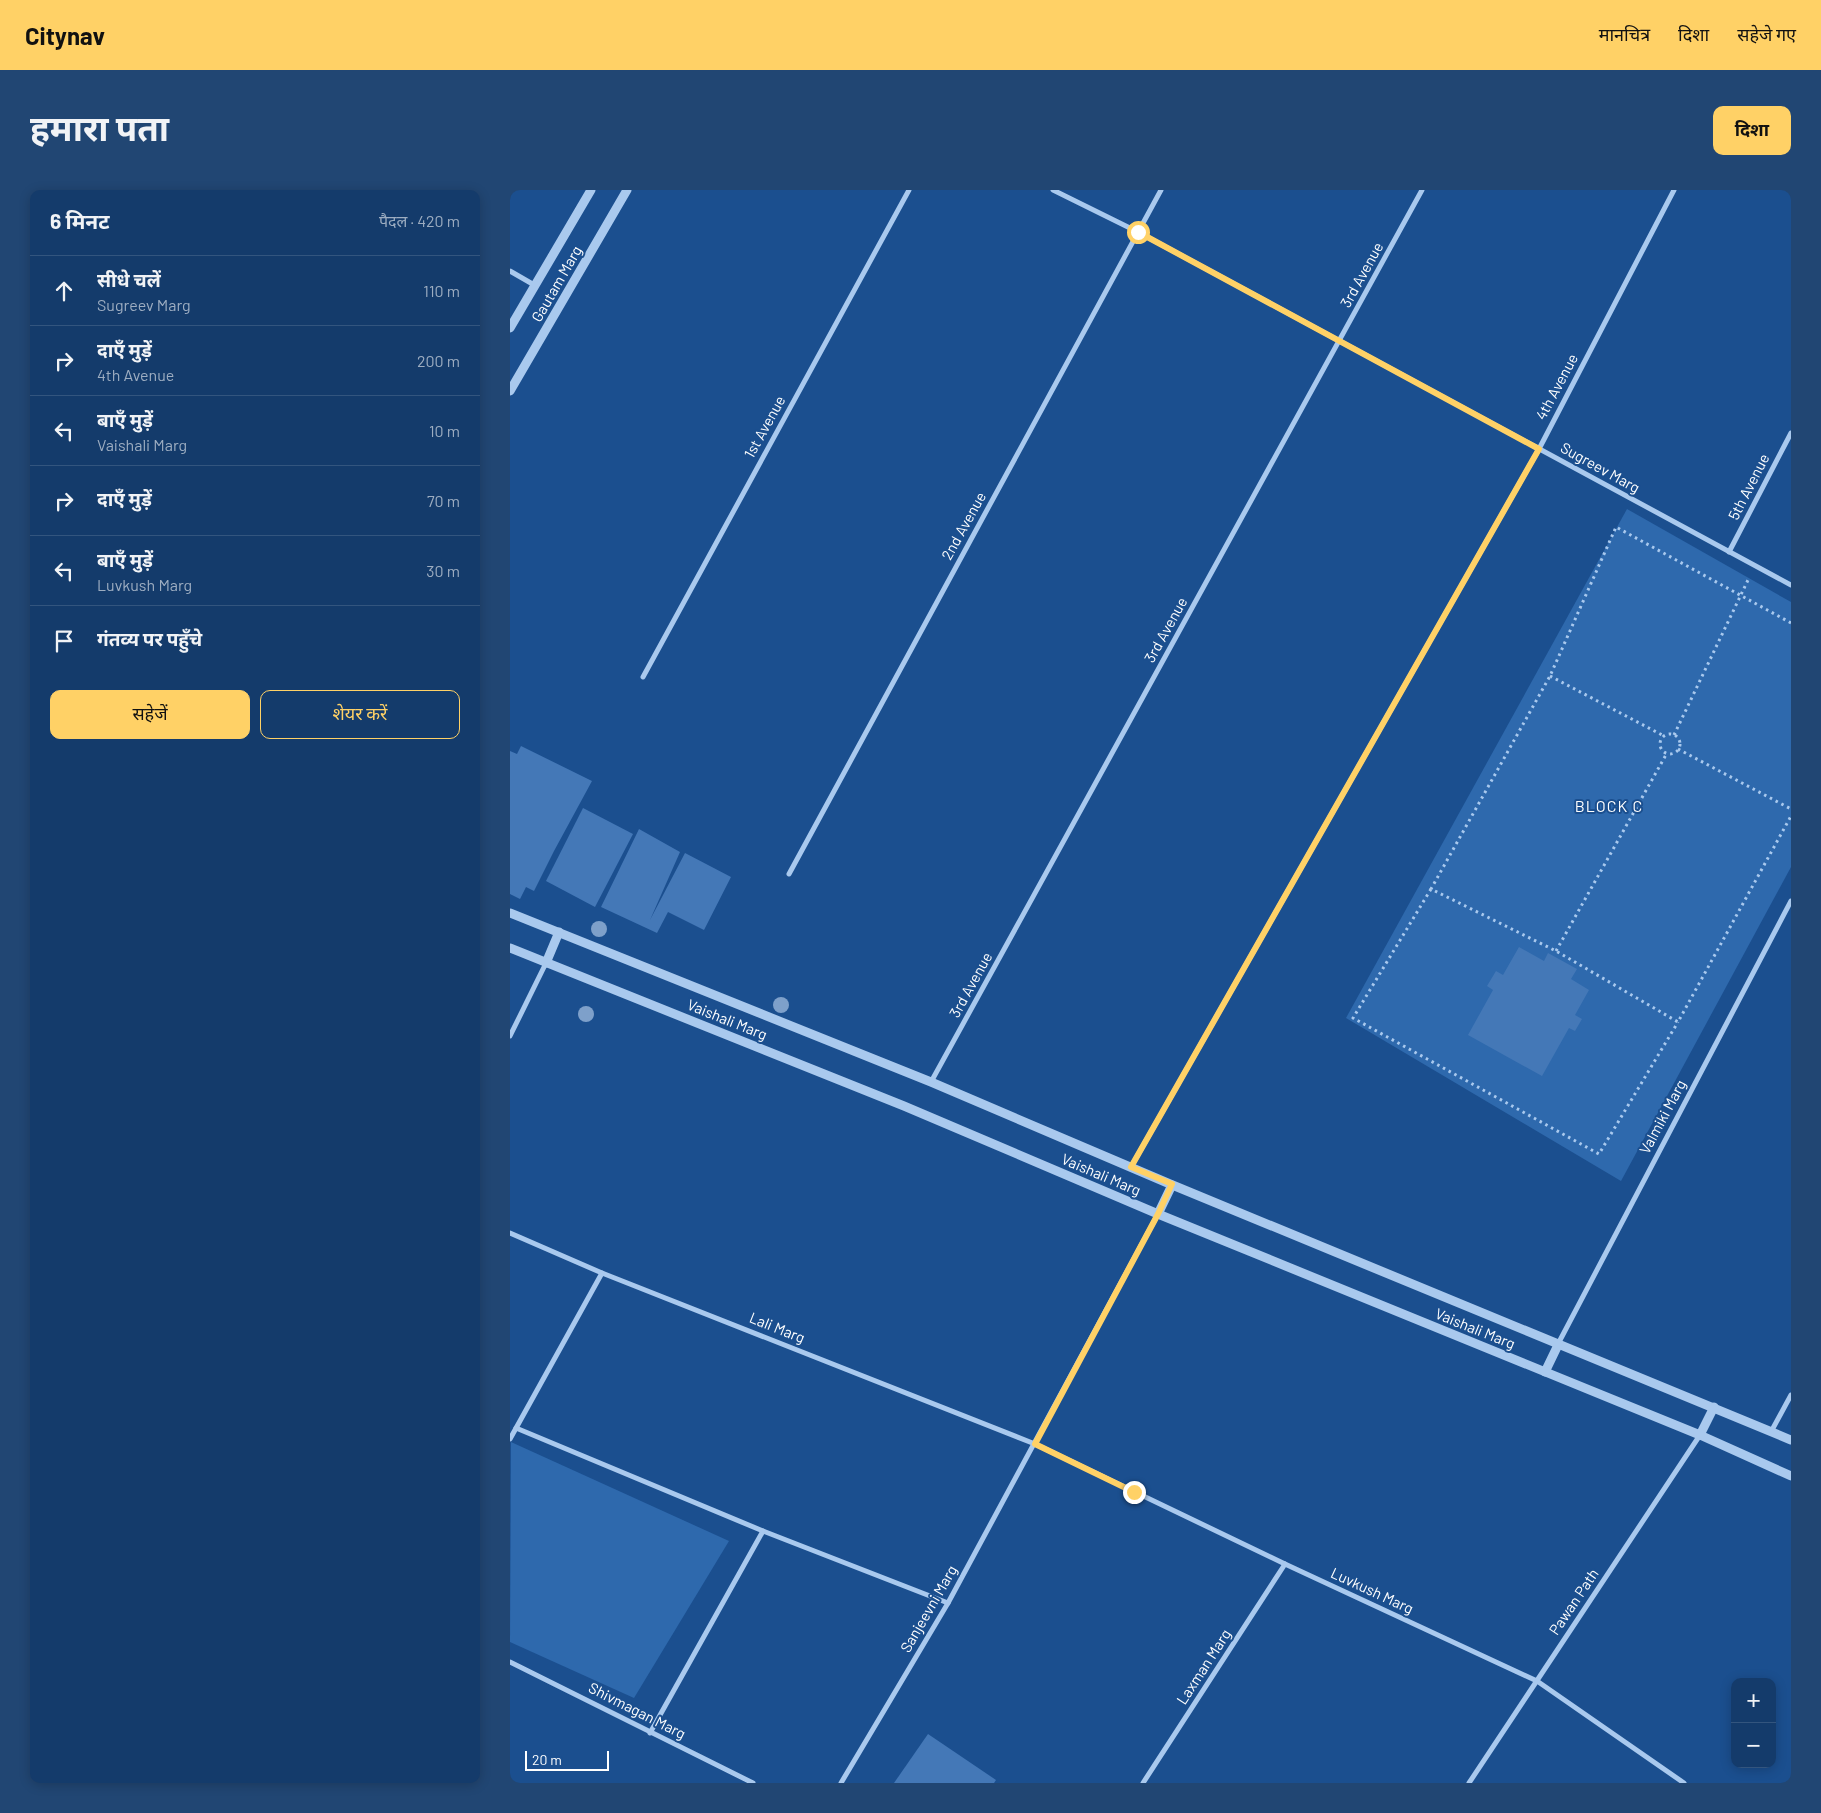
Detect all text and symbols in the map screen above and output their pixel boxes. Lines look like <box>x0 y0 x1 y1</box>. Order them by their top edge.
text: Citynav <box>25 21 105 50</box>
text: मानचित्र <box>1599 23 1650 45</box>
text: दिशा <box>1678 23 1709 45</box>
text: सहेजे गए <box>1737 23 1796 45</box>
text: हमारा पता <box>30 106 169 148</box>
button: दिशा <box>1713 106 1791 155</box>
text: 6 मिनट <box>50 208 110 233</box>
text: पैदल · 420 m <box>379 211 460 230</box>
route start <box>1127 221 1150 244</box>
street label: 3rd Avenue <box>1336 239 1386 310</box>
street label: Gautam Marg <box>527 242 585 325</box>
text: सीधे चलें <box>97 268 161 291</box>
icon: ahead <box>50 277 78 305</box>
text: 110 m <box>423 281 460 300</box>
text: Sugreev Marg <box>97 295 191 314</box>
text: दाएँ मुड़ें <box>97 338 152 361</box>
icon: right <box>50 347 78 375</box>
street label: 4th Avenue <box>1531 350 1581 423</box>
text: 200 m <box>417 351 460 370</box>
text: 4th Avenue <box>97 365 174 384</box>
street label: 1st Avenue <box>740 392 789 461</box>
text: बाएँ मुड़ें <box>97 408 153 431</box>
icon: left <box>50 417 78 445</box>
text: 10 m <box>429 421 460 440</box>
text: Vaishali Marg <box>97 435 187 454</box>
street label: Sugreev Marg <box>1558 438 1643 496</box>
street label: 5th Avenue <box>1724 450 1772 523</box>
icon: right <box>50 487 78 515</box>
text: दाएँ मुड़ें <box>97 487 152 510</box>
street label: 2nd Avenue <box>937 488 989 563</box>
text: 70 m <box>427 491 460 510</box>
text: बाएँ मुड़ें <box>97 548 153 571</box>
icon: left <box>50 557 78 585</box>
text: 30 m <box>426 561 460 580</box>
text: Luvkush Marg <box>97 575 192 594</box>
street label: 3rd Avenue <box>1140 594 1190 665</box>
icon: arrive <box>50 627 78 655</box>
text: गंतव्य पर पहुँचे <box>97 627 202 650</box>
button: सहेजें <box>50 690 250 739</box>
button: शेयर करें <box>260 690 460 739</box>
district label: BLOCK C <box>1575 796 1643 815</box>
street label: 3rd Avenue <box>945 949 995 1020</box>
street label: Vaishali Marg <box>685 995 770 1043</box>
street label: Valmiki Marg <box>1635 1076 1689 1157</box>
street label: Vaishali Marg <box>1059 1149 1144 1199</box>
street label: Vaishali Marg <box>1433 1304 1518 1352</box>
street label: Lali Marg <box>747 1308 808 1346</box>
route end <box>1123 1481 1146 1504</box>
street label: Sanjeevni Marg <box>896 1562 960 1655</box>
street label: Luvkush Marg <box>1328 1563 1417 1617</box>
street label: Pawan Path <box>1545 1565 1602 1638</box>
street label: Laxman Marg <box>1172 1625 1234 1708</box>
street label: Shivmagan Marg <box>586 1678 689 1742</box>
map controls <box>1731 1678 1776 1768</box>
button: + <box>1731 1678 1776 1723</box>
button: − <box>1731 1723 1776 1768</box>
scale bar <box>525 1748 609 1771</box>
text: 20 m <box>532 1751 562 1768</box>

